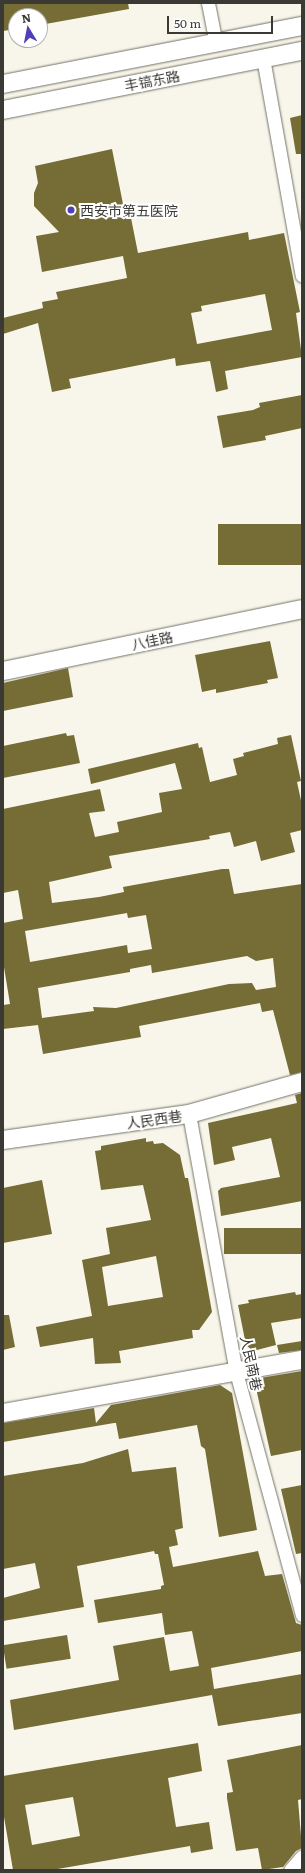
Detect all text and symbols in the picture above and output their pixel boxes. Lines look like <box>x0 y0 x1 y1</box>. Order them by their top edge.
north arrow <box>8 8 48 48</box>
text: N <box>20 8 32 26</box>
scale bar <box>169 8 275 34</box>
text: 50 m <box>174 14 201 32</box>
street label: 丰镐东路 <box>123 66 181 94</box>
place label: 西安市第五医院 <box>80 202 178 218</box>
marker: 西安市第五医院 <box>65 204 77 216</box>
street label: 八佳路 <box>130 627 174 653</box>
street label: 人民西巷 <box>125 1107 183 1131</box>
street label: 人民南巷 <box>238 1334 266 1392</box>

